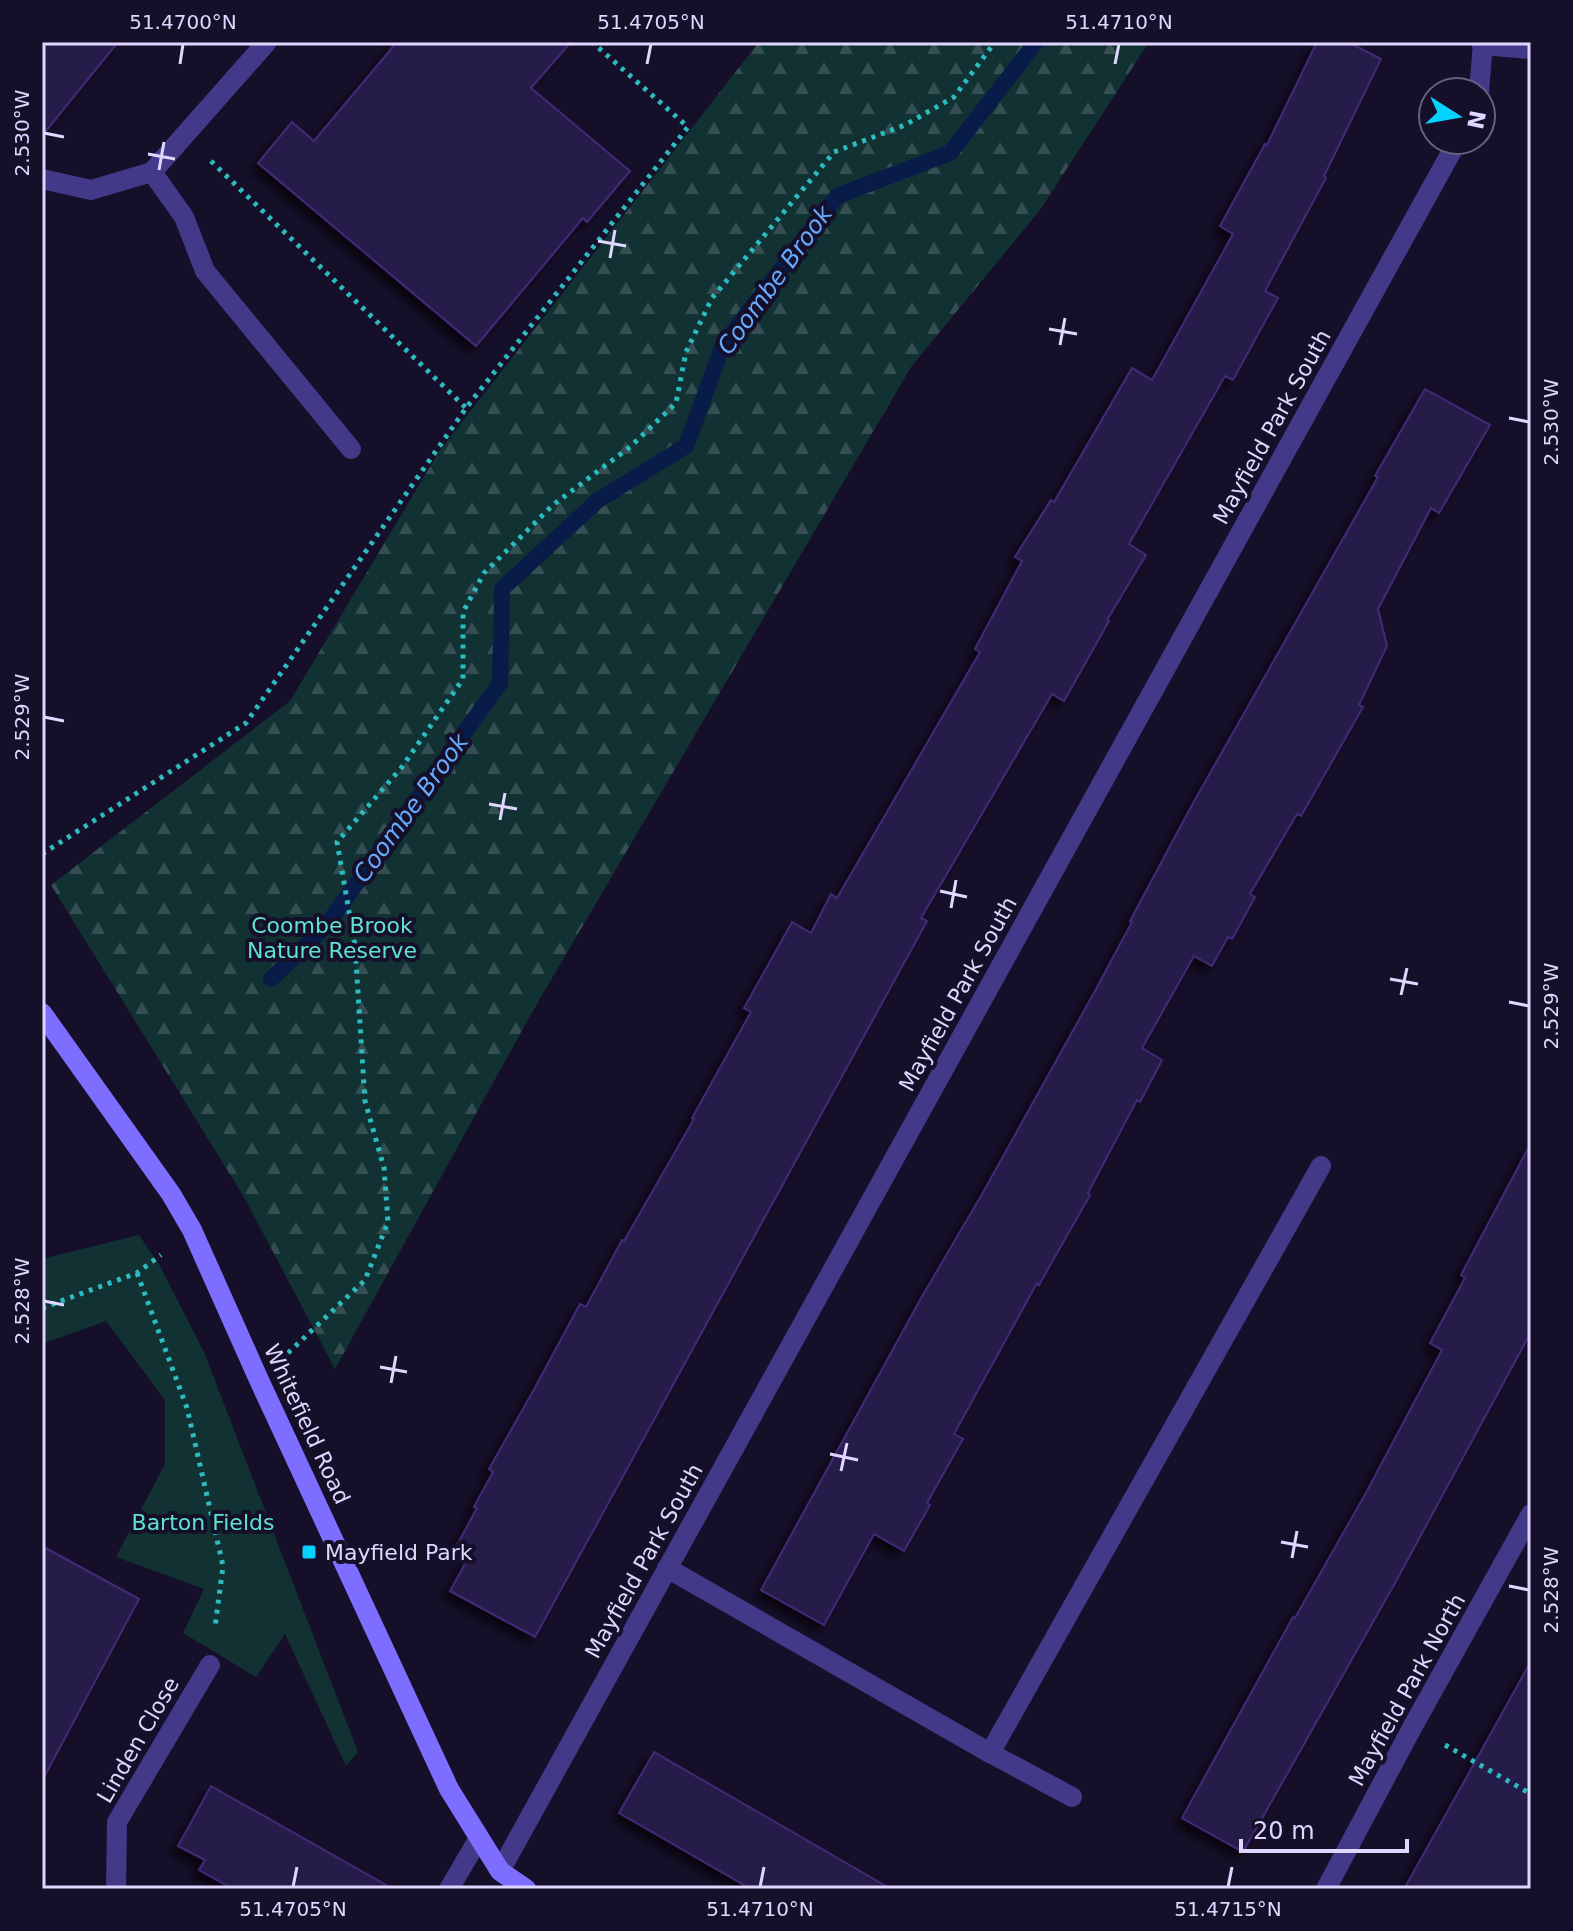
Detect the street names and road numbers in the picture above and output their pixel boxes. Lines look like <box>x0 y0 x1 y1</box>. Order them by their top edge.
street label: Mayfield Park South <box>1208 325 1336 529</box>
street label: Mayfield Park South <box>894 892 1022 1096</box>
street label: Whitefield Road <box>259 1340 355 1508</box>
street label: Mayfield Park South <box>580 1459 708 1663</box>
street label: Mayfield Park North <box>1344 1589 1470 1791</box>
street label: Linden Close <box>92 1673 184 1807</box>

